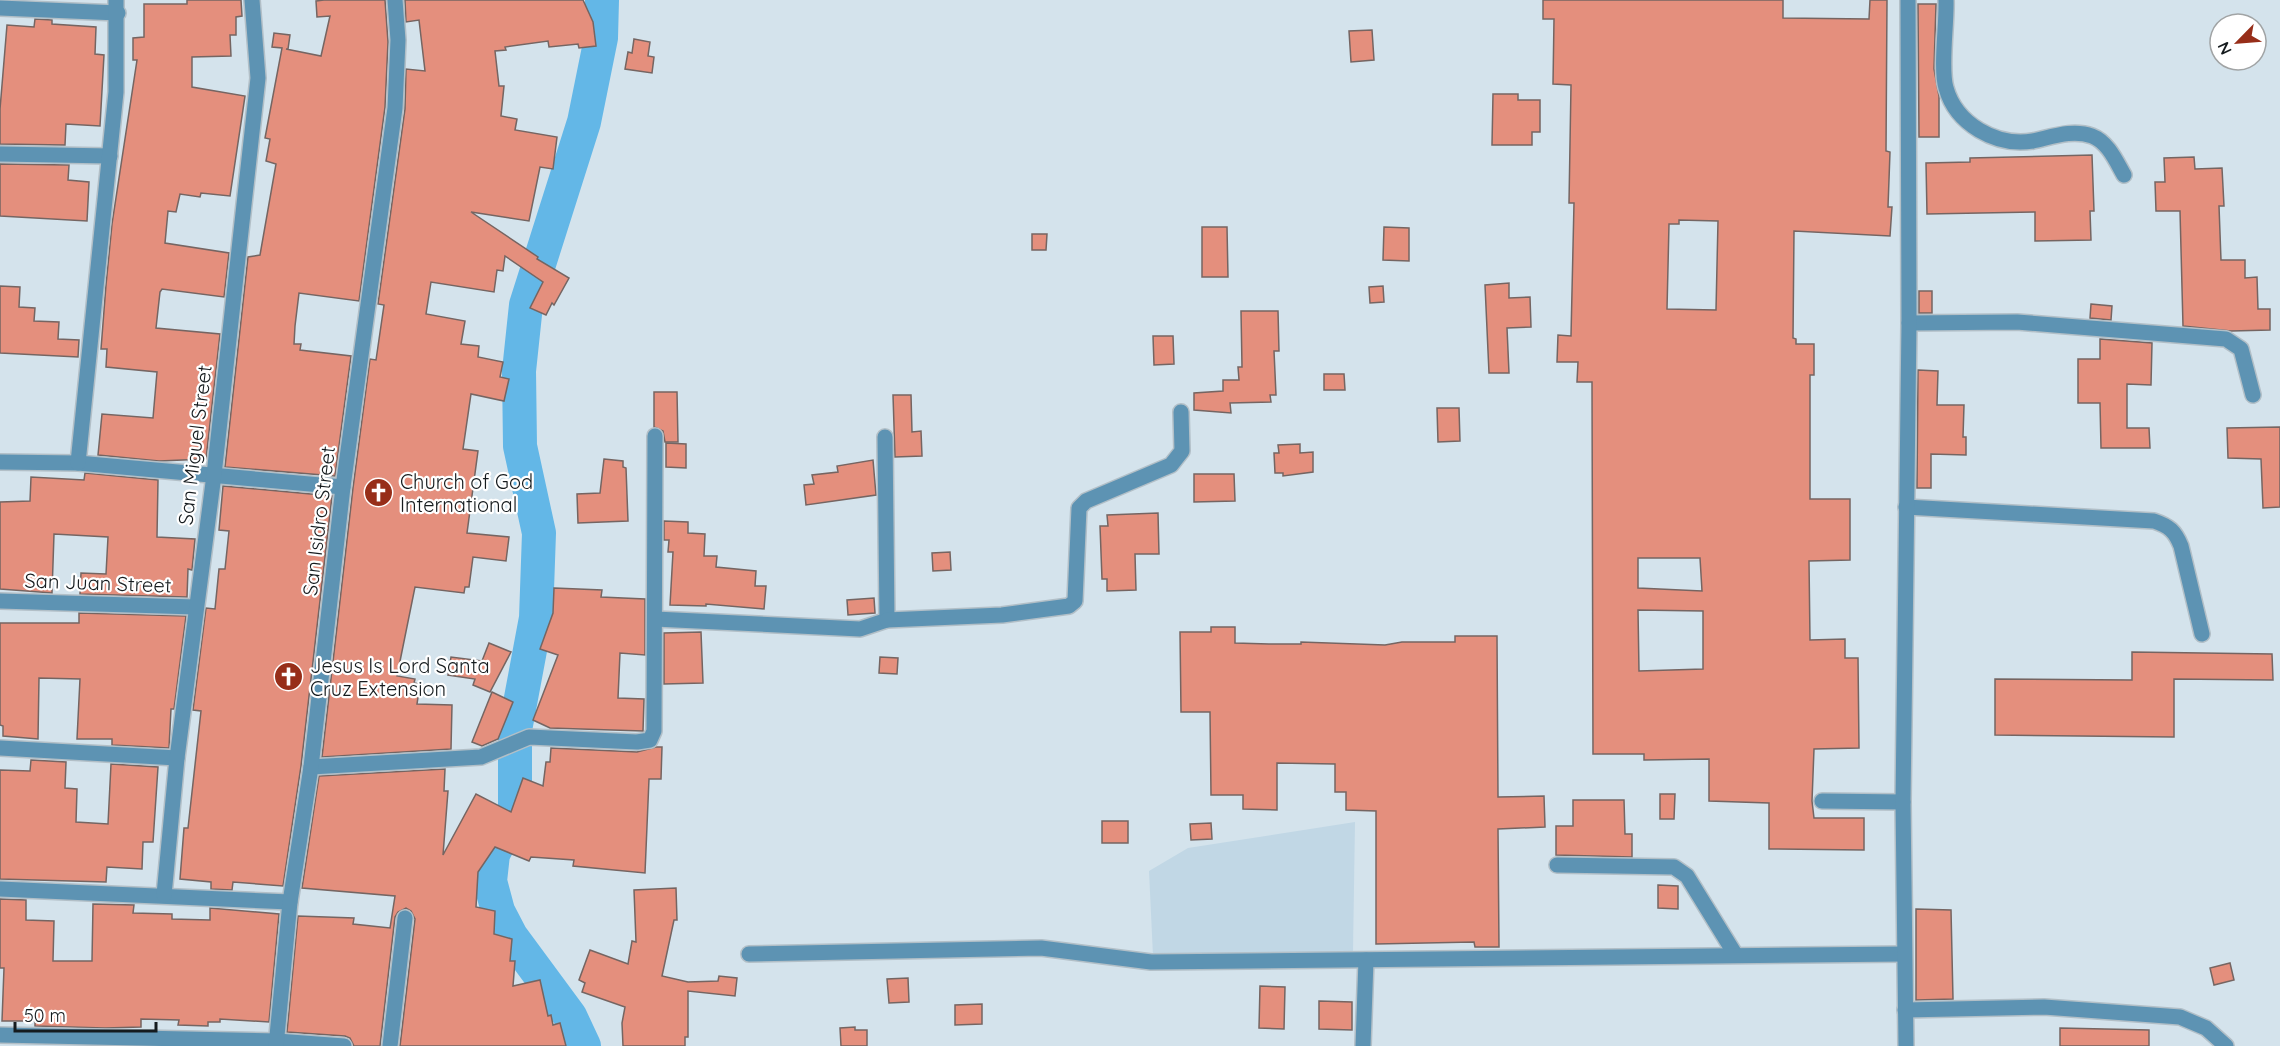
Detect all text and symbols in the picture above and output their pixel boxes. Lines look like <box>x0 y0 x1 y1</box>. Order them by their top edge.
north arrow <box>2208 12 2268 72</box>
text: N <box>2213 39 2236 58</box>
street label: San Miguel Street <box>172 363 217 526</box>
street label: San Isidro Street <box>297 444 340 597</box>
place label: Church of God International <box>400 469 533 517</box>
church icon: Church of God International <box>363 477 395 509</box>
street label: San Juan Street <box>24 567 172 598</box>
place label: Jesus Is Lord Santa Cruz Extension <box>310 653 490 701</box>
church icon: Jesus Is Lord Santa Cruz Extension <box>273 661 305 693</box>
scale bar <box>15 995 156 1033</box>
text: 50 m <box>24 1004 66 1027</box>

